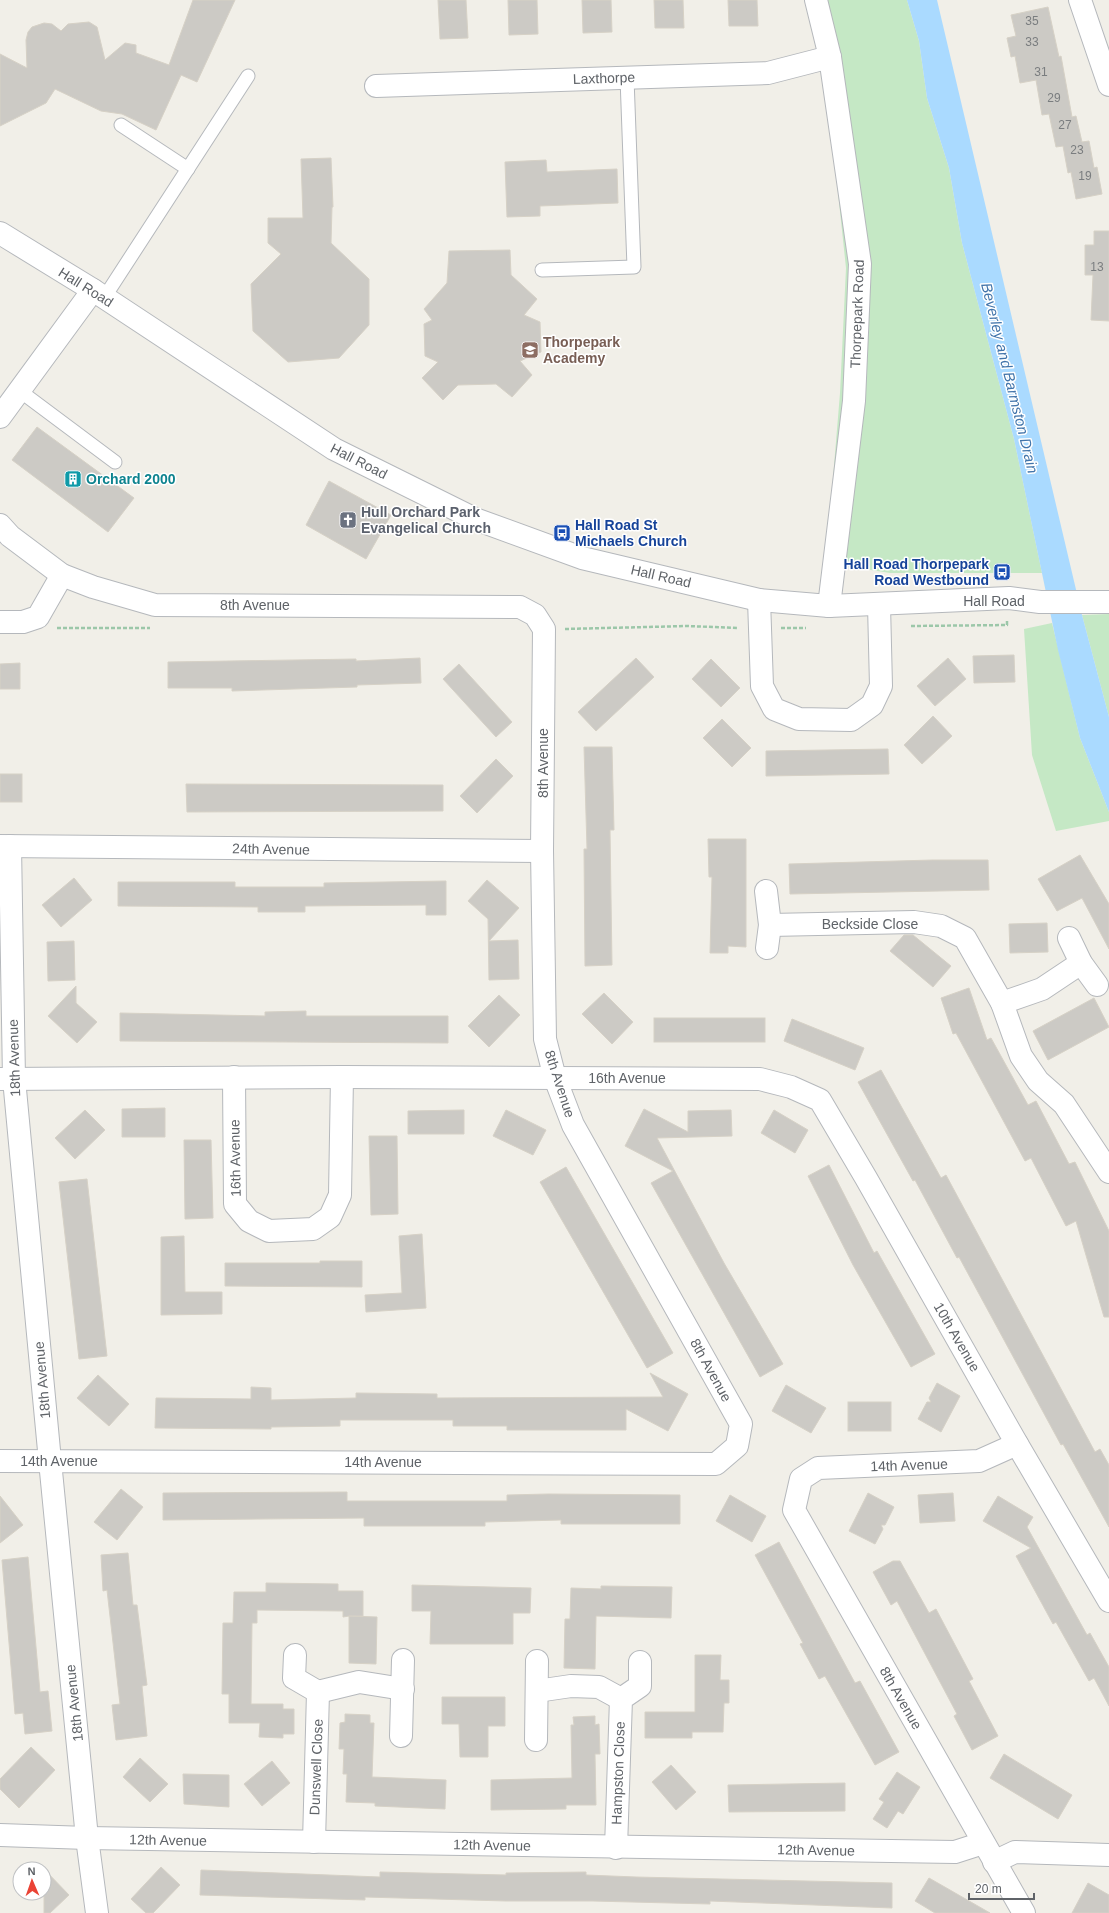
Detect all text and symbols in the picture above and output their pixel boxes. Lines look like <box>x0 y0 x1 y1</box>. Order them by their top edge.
house number: 35 <box>1025 14 1039 28</box>
house number: 33 <box>1025 35 1039 49</box>
house number: 31 <box>1034 65 1048 79</box>
street label: Laxthorpe <box>573 69 636 87</box>
house number: 29 <box>1047 91 1061 105</box>
house number: 27 <box>1058 118 1072 132</box>
house number: 23 <box>1070 143 1084 157</box>
house number: 19 <box>1078 169 1092 183</box>
street label: Thorpepark Road <box>847 259 867 369</box>
house number: 13 <box>1090 260 1104 274</box>
street label: Hall Road <box>56 264 116 310</box>
water label: Beverley and Barmston Drain <box>978 281 1042 475</box>
place label: Thorpepark Academy <box>543 334 620 366</box>
school or university icon: Thorpepark Academy <box>520 340 540 360</box>
street label: Hall Road <box>328 440 390 482</box>
building icon: Orchard 2000 <box>63 469 83 489</box>
place label: Orchard 2000 <box>86 471 176 487</box>
place label: Hull Orchard Park Evangelical Church <box>361 504 491 536</box>
church icon: Hull Orchard Park Evangelical Church <box>338 510 358 530</box>
place label: Hall Road St Michaels Church <box>575 517 687 549</box>
bus stop icon: Hall Road St Michaels Church <box>552 523 572 543</box>
place label: Hall Road Thorpepark Road Westbound <box>844 556 989 588</box>
street label: Hall Road <box>629 561 693 591</box>
bus stop icon: Hall Road Thorpepark Road Westbound <box>992 562 1012 582</box>
street label: Hall Road <box>963 593 1025 609</box>
street label: 8th Avenue <box>220 597 290 613</box>
street label: 8th Avenue <box>535 728 551 798</box>
street label: 24th Avenue <box>232 840 310 858</box>
street label: Beckside Close <box>822 916 918 932</box>
street label: 18th Avenue <box>5 1019 23 1097</box>
street label: 8th Avenue <box>542 1048 578 1120</box>
street label: 16th Avenue <box>588 1070 666 1086</box>
street label: 16th Avenue <box>226 1119 244 1197</box>
street label: 10th Avenue <box>931 1299 983 1375</box>
street label: 8th Avenue <box>687 1336 735 1405</box>
street label: 18th Avenue <box>31 1340 53 1419</box>
street label: 14th Avenue <box>20 1453 98 1469</box>
street label: 14th Avenue <box>344 1454 422 1470</box>
street label: 14th Avenue <box>870 1456 948 1474</box>
street label: 18th Avenue <box>62 1663 86 1742</box>
street label: 8th Avenue <box>877 1664 925 1732</box>
street label: Dunswell Close <box>306 1718 326 1815</box>
street label: Hampston Close <box>608 1721 628 1825</box>
street label: 12th Avenue <box>129 1831 207 1849</box>
street label: 12th Avenue <box>453 1836 531 1854</box>
street label: 12th Avenue <box>777 1841 855 1859</box>
north arrow <box>12 1861 52 1901</box>
text: N <box>27 1865 36 1877</box>
scale bar <box>969 1875 1034 1901</box>
text: 20 m <box>975 1882 1002 1896</box>

